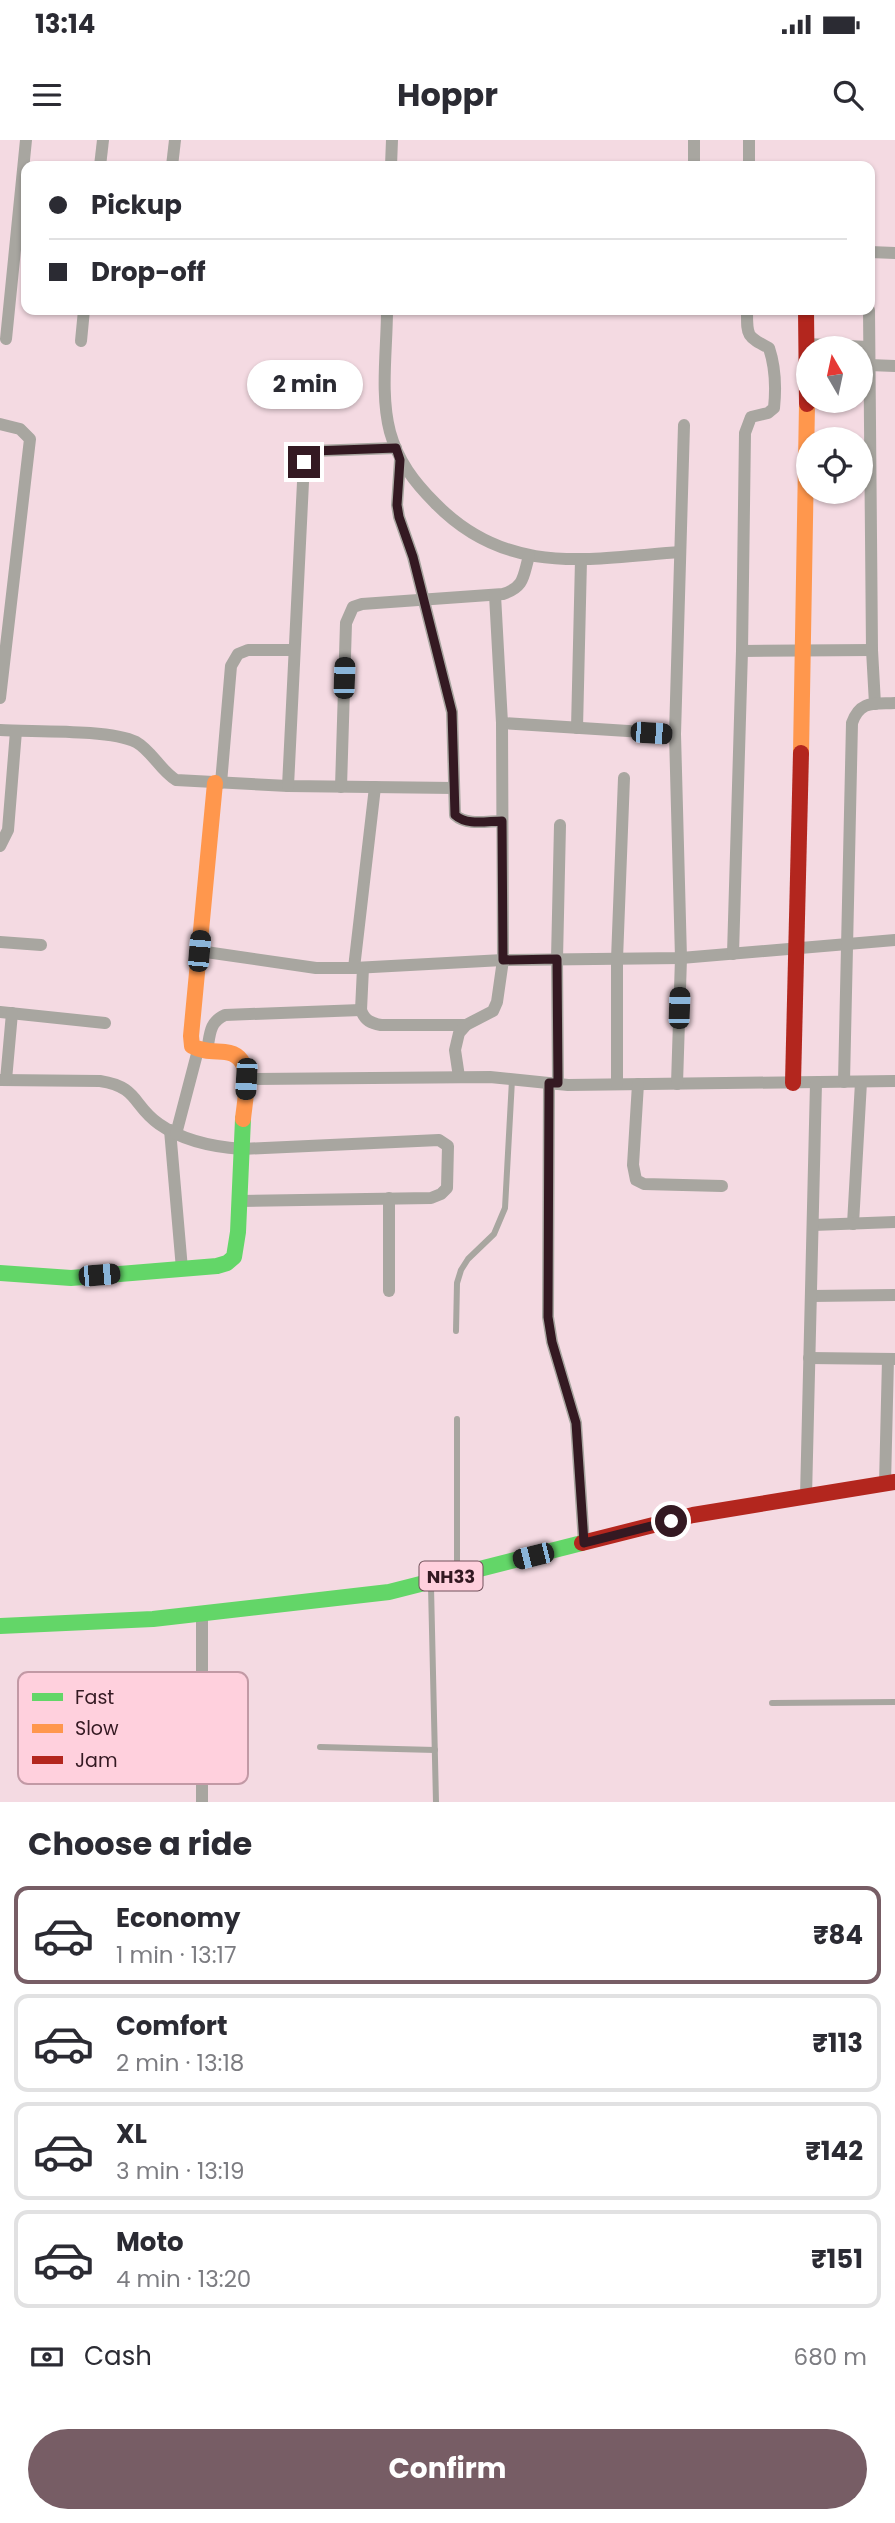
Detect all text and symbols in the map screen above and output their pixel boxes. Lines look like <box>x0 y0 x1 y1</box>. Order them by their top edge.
text: 13:14 <box>35 6 95 42</box>
text: Hoppr <box>397 72 498 117</box>
icon: menu <box>28 76 66 114</box>
icon: search <box>829 76 867 114</box>
text: Pickup <box>91 187 182 223</box>
text: Drop-off <box>91 254 206 290</box>
north arrow <box>796 336 873 413</box>
map controls <box>796 336 873 504</box>
callout: 2 min <box>246 360 362 410</box>
text: 2 min <box>273 368 337 400</box>
button: locate <box>796 427 873 504</box>
route end <box>288 446 320 478</box>
car <box>333 657 356 699</box>
car <box>630 721 673 745</box>
car <box>187 929 212 973</box>
car <box>668 987 691 1029</box>
car <box>235 1057 258 1101</box>
car <box>78 1263 121 1287</box>
route start <box>655 1505 687 1537</box>
car <box>511 1541 556 1571</box>
road number: NH33 <box>420 1562 482 1590</box>
legend <box>18 1672 248 1784</box>
text: Fast <box>75 1684 114 1711</box>
text: Slow <box>75 1715 119 1742</box>
text: Jam <box>75 1747 117 1774</box>
text: Choose a ride <box>28 1821 252 1866</box>
text: Economy <box>116 1900 240 1936</box>
icon: car <box>32 1904 95 1967</box>
text: ₹84 <box>813 1917 863 1953</box>
text: 1 min · 13:17 <box>116 1939 236 1971</box>
text: Comfort <box>116 2008 228 2044</box>
icon: car <box>32 2012 95 2075</box>
text: ₹113 <box>812 2025 863 2061</box>
text: 2 min · 13:18 <box>116 2047 244 2079</box>
text: XL <box>116 2116 147 2152</box>
icon: car <box>32 2120 95 2183</box>
text: ₹142 <box>805 2133 863 2169</box>
text: 3 min · 13:19 <box>116 2155 245 2187</box>
text: Moto <box>116 2224 184 2260</box>
icon: car <box>32 2228 95 2291</box>
text: ₹151 <box>811 2241 863 2277</box>
text: 4 min · 13:20 <box>116 2263 251 2295</box>
icon: cash <box>28 2338 66 2376</box>
text: Cash <box>84 2338 152 2374</box>
text: 680 m <box>794 2341 867 2373</box>
button: Confirm <box>28 2429 867 2509</box>

